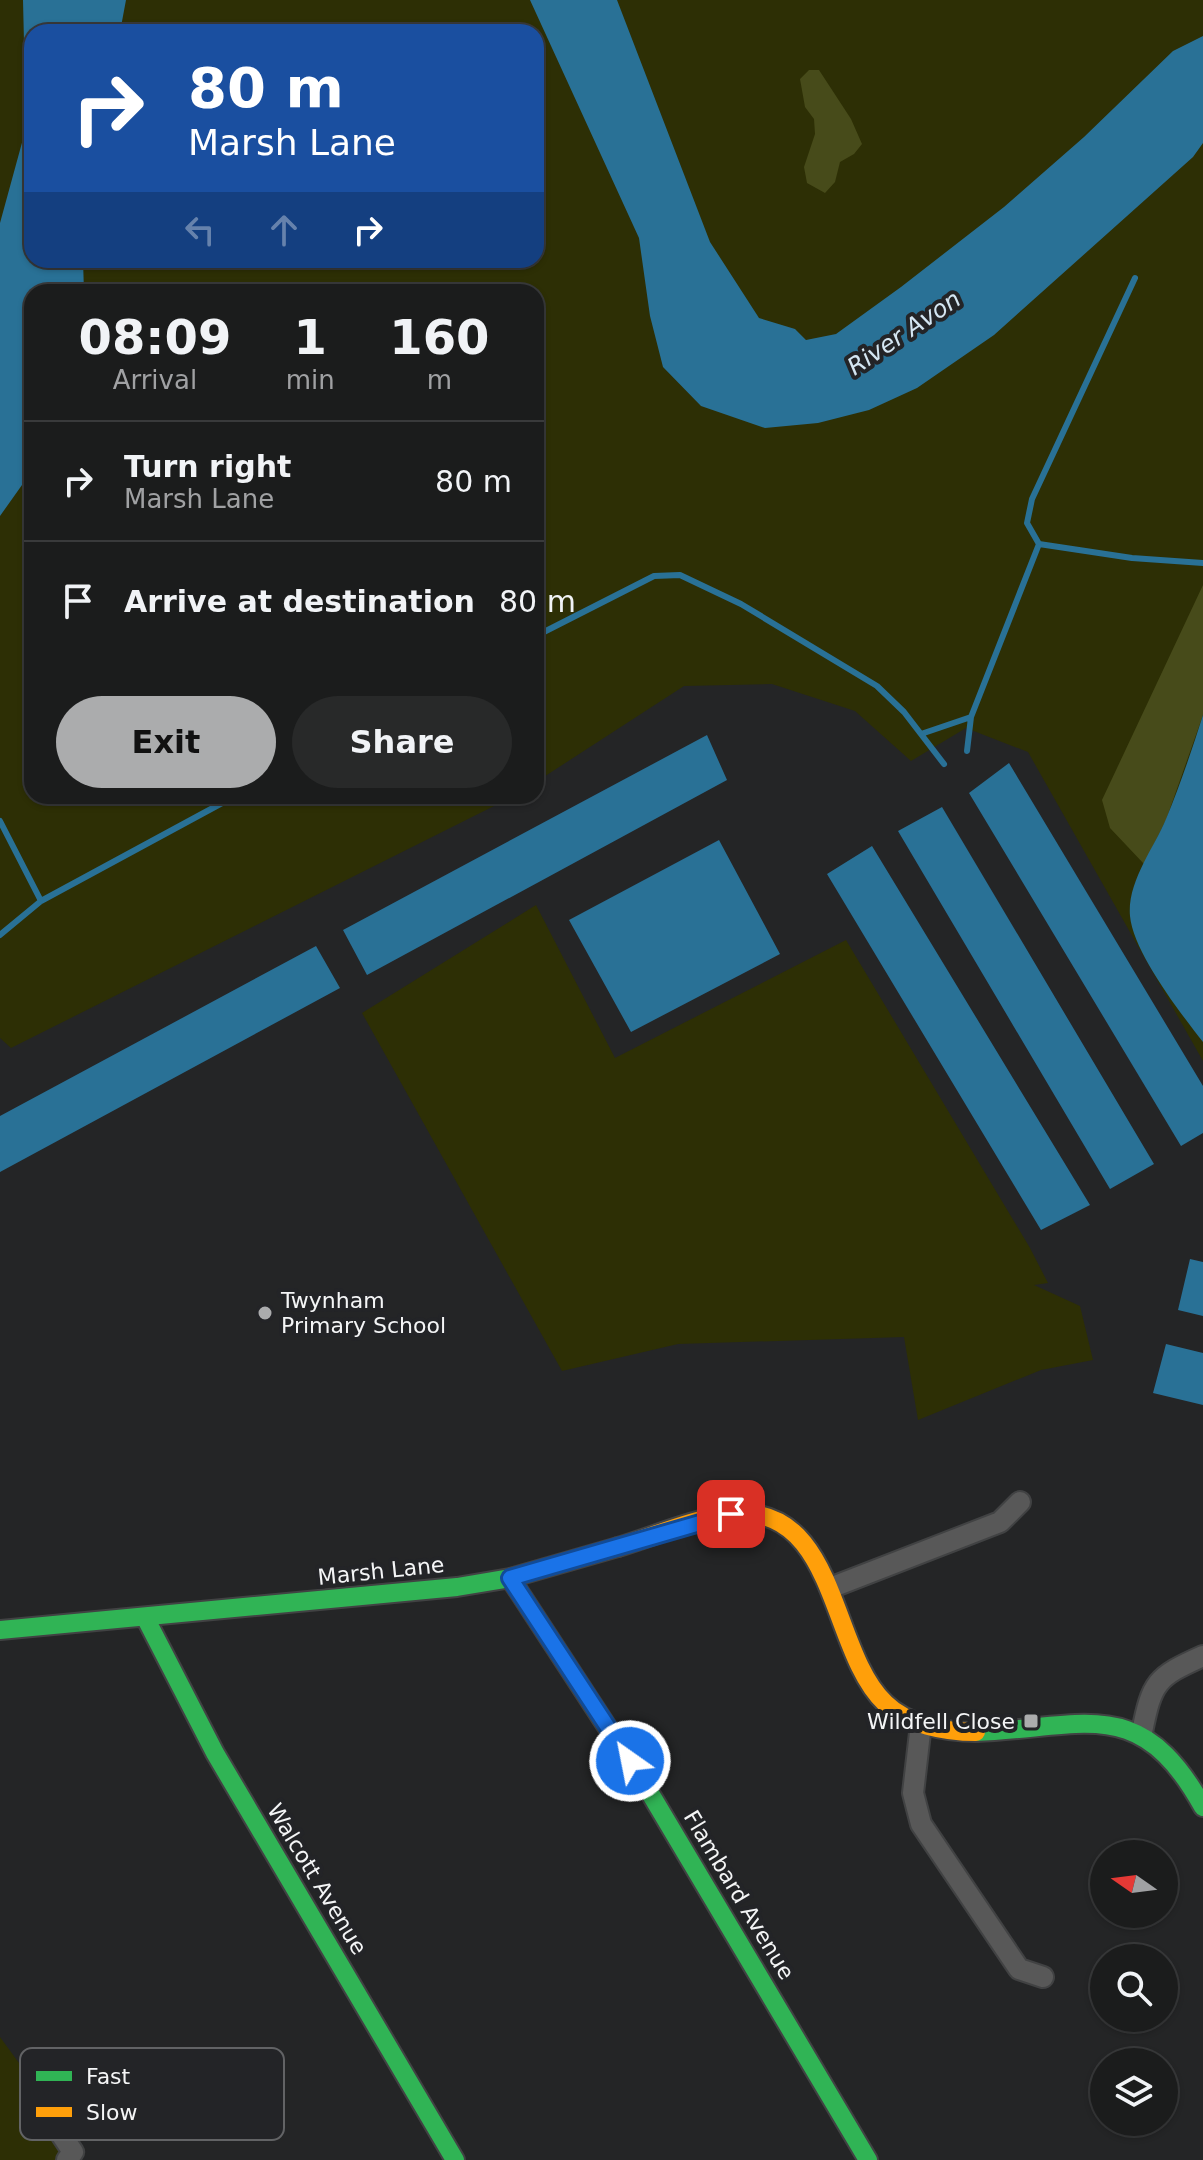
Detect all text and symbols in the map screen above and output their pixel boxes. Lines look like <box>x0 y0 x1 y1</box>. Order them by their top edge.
text: 80 m <box>188 55 344 120</box>
icon: right <box>56 56 160 160</box>
text: Marsh Lane <box>188 122 396 163</box>
icon: left <box>178 208 222 252</box>
icon: ahead <box>262 208 306 252</box>
icon: right <box>346 208 390 252</box>
water label: River Avon <box>842 285 966 381</box>
text: 08:09 <box>78 309 231 365</box>
text: 1 <box>294 309 327 365</box>
text: 160 <box>389 309 489 365</box>
text: Arrival <box>113 365 197 395</box>
text: min <box>286 365 335 395</box>
text: m <box>427 365 452 395</box>
text: Turn right <box>124 449 291 484</box>
icon: right <box>56 459 100 503</box>
text: 80 m <box>435 464 512 499</box>
text: Marsh Lane <box>124 484 274 514</box>
icon: arrive <box>56 579 100 623</box>
text: Arrive at destination <box>124 584 475 619</box>
text: 80 m <box>499 584 576 619</box>
button: Exit <box>56 696 276 788</box>
button: Share <box>292 696 512 788</box>
place label: Twynham Primary School <box>280 1288 446 1338</box>
marker: Twynham Primary School <box>256 1304 274 1322</box>
pin <box>697 1480 765 1548</box>
icon: arrive <box>709 1492 753 1536</box>
street label: Marsh Lane <box>316 1552 446 1590</box>
place label: Wildfell Close <box>867 1709 1015 1734</box>
marker: Wildfell Close <box>1022 1712 1040 1730</box>
position arrow <box>588 1719 672 1803</box>
street label: Walcott Avenue <box>262 1799 372 1959</box>
street label: Flambard Avenue <box>679 1806 799 1984</box>
north arrow <box>1090 1840 1178 1928</box>
map controls <box>1090 1840 1178 2136</box>
button: search <box>1090 1944 1178 2032</box>
legend <box>20 2048 284 2140</box>
button: layers <box>1090 2048 1178 2136</box>
text: Fast <box>86 2064 131 2089</box>
text: Slow <box>86 2100 138 2125</box>

